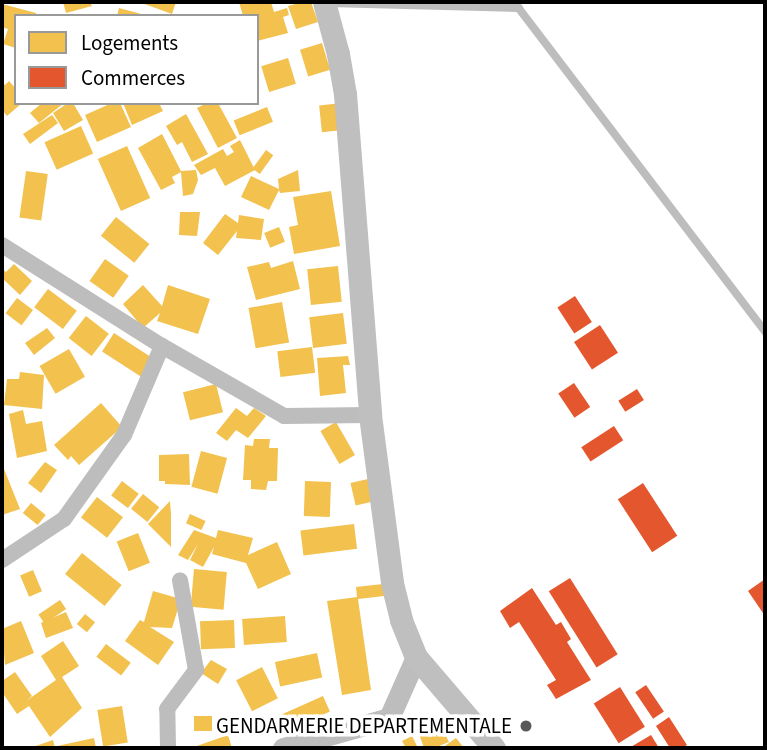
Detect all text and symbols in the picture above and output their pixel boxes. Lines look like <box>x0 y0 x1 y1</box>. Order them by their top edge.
legend <box>14 14 259 105</box>
text: Logements <box>81 28 178 58</box>
text: Commerces <box>81 63 185 93</box>
place label: GENDARMERIE DEPARTEMENTALE <box>216 713 512 739</box>
marker: GENDARMERIE DEPARTEMENTALE <box>518 718 534 734</box>

